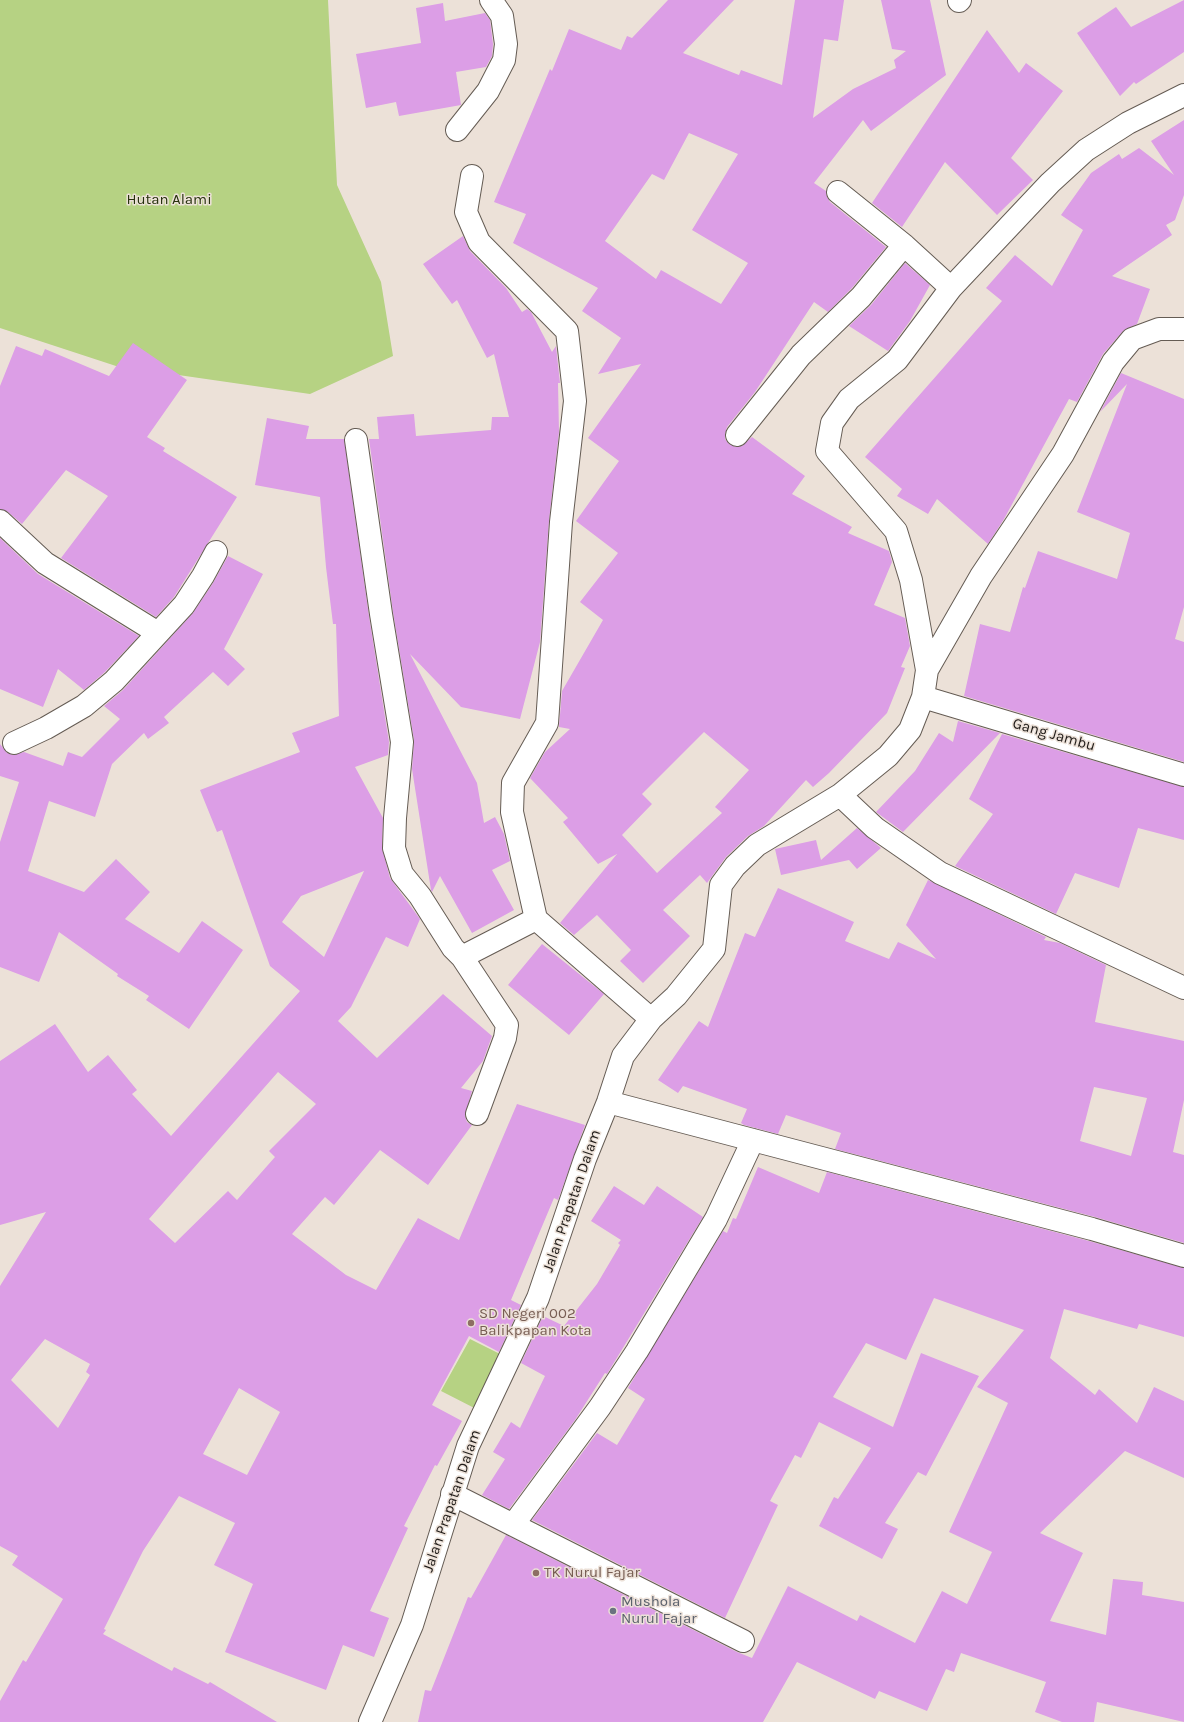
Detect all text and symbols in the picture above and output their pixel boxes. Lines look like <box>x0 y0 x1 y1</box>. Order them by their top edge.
park label: Hutan Alami <box>126 191 212 209</box>
street label: Gang Jambu <box>1011 715 1097 755</box>
street label: Jalan Prapatan Dalam <box>539 1127 605 1275</box>
place label: SD Negeri 002 Balikpapan Kota <box>479 1305 592 1340</box>
marker: SD Negeri 002 Balikpapan Kota <box>466 1318 476 1328</box>
street label: Jalan Prapatan Dalam <box>419 1427 485 1575</box>
place label: TK Nurul Fajar <box>544 1564 640 1582</box>
marker: TK Nurul Fajar <box>531 1568 541 1578</box>
place label: Mushola Nurul Fajar <box>621 1593 697 1628</box>
marker: Mushola Nurul Fajar <box>608 1606 618 1616</box>

